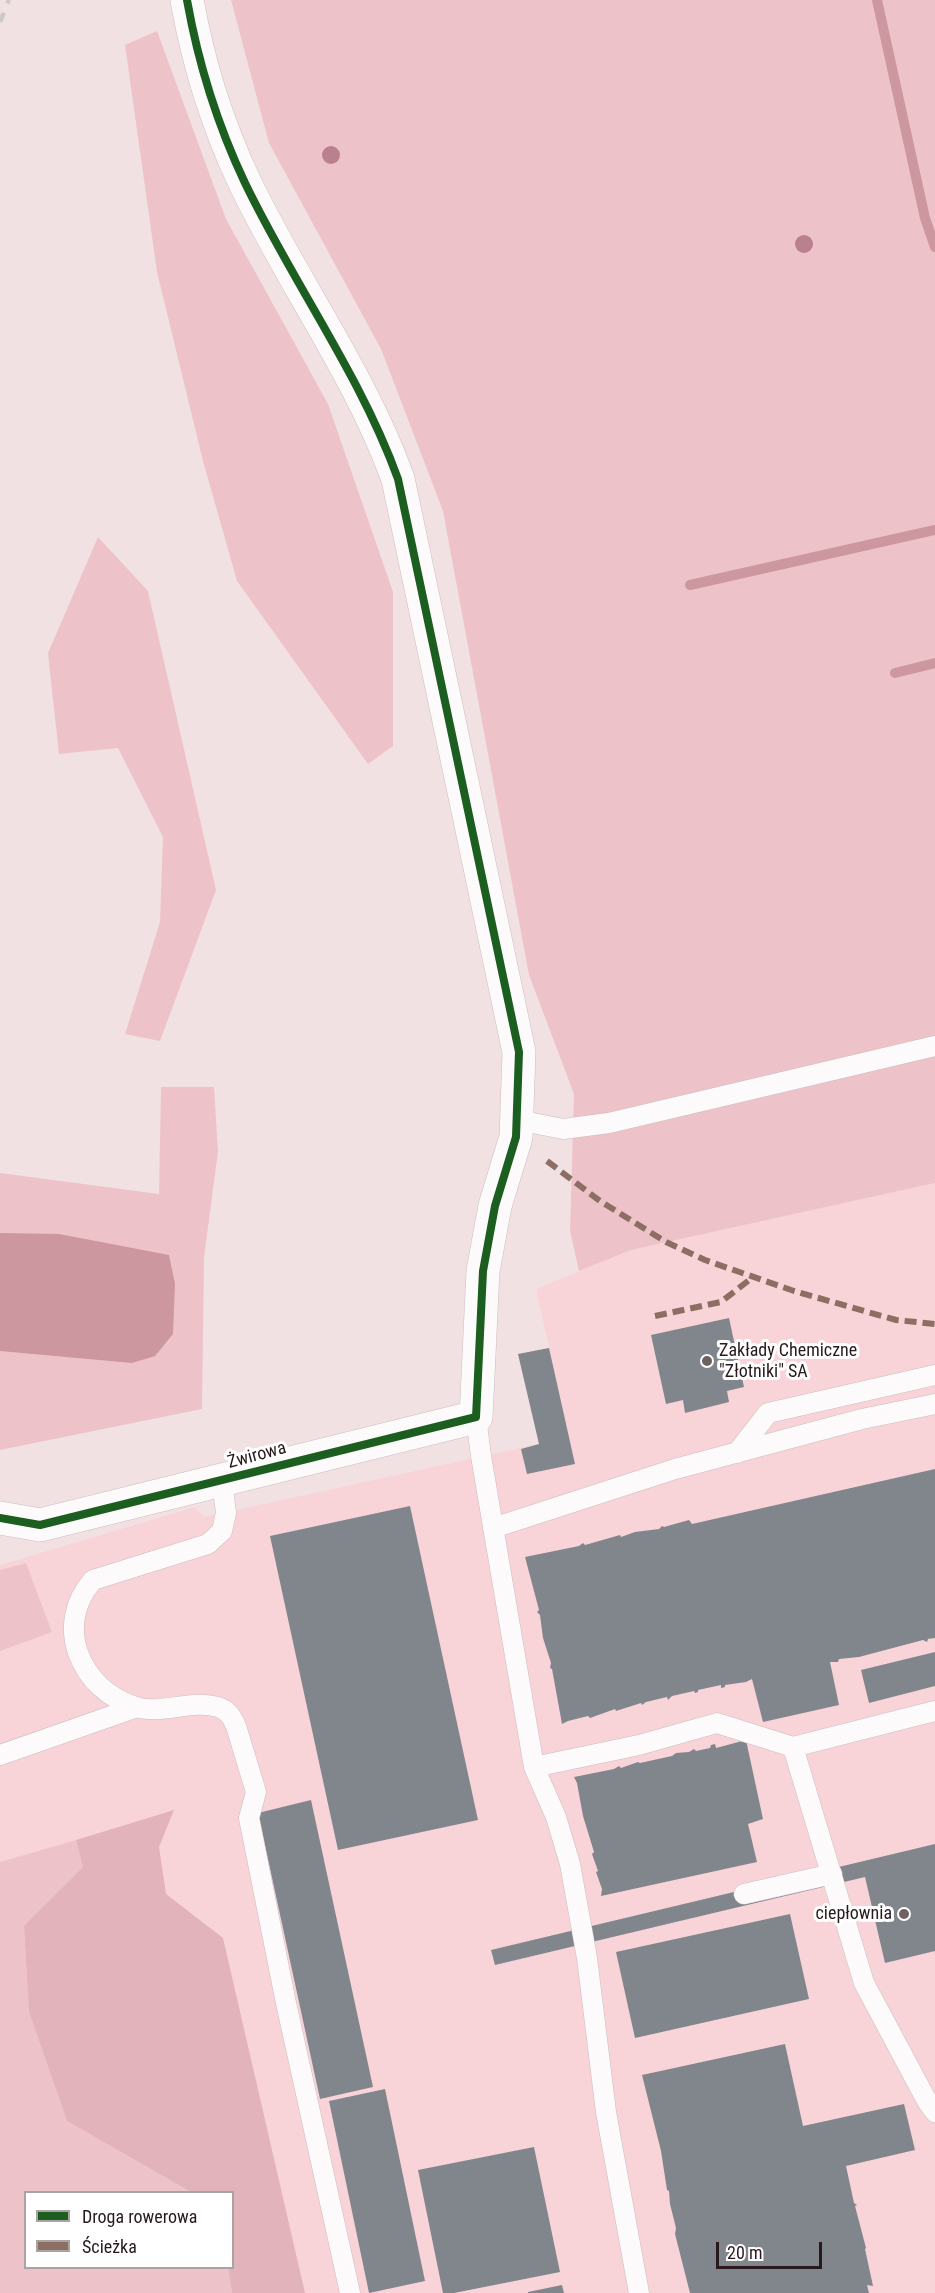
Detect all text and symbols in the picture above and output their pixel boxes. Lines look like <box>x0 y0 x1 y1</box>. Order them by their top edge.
place label: Zakłady Chemiczne "Złotniki" SA <box>719 1340 857 1382</box>
marker: Zakłady Chemiczne "Złotniki" SA <box>700 1354 714 1368</box>
street label: Żwirowa <box>225 1438 289 1474</box>
place label: ciepłownia <box>816 1903 892 1925</box>
marker: ciepłownia <box>897 1907 911 1921</box>
legend <box>24 2191 234 2269</box>
text: Droga rowerowa <box>82 2206 197 2227</box>
scale bar <box>719 2230 826 2268</box>
text: Ścieżka <box>82 2236 137 2257</box>
text: 20 m <box>727 2242 762 2263</box>

